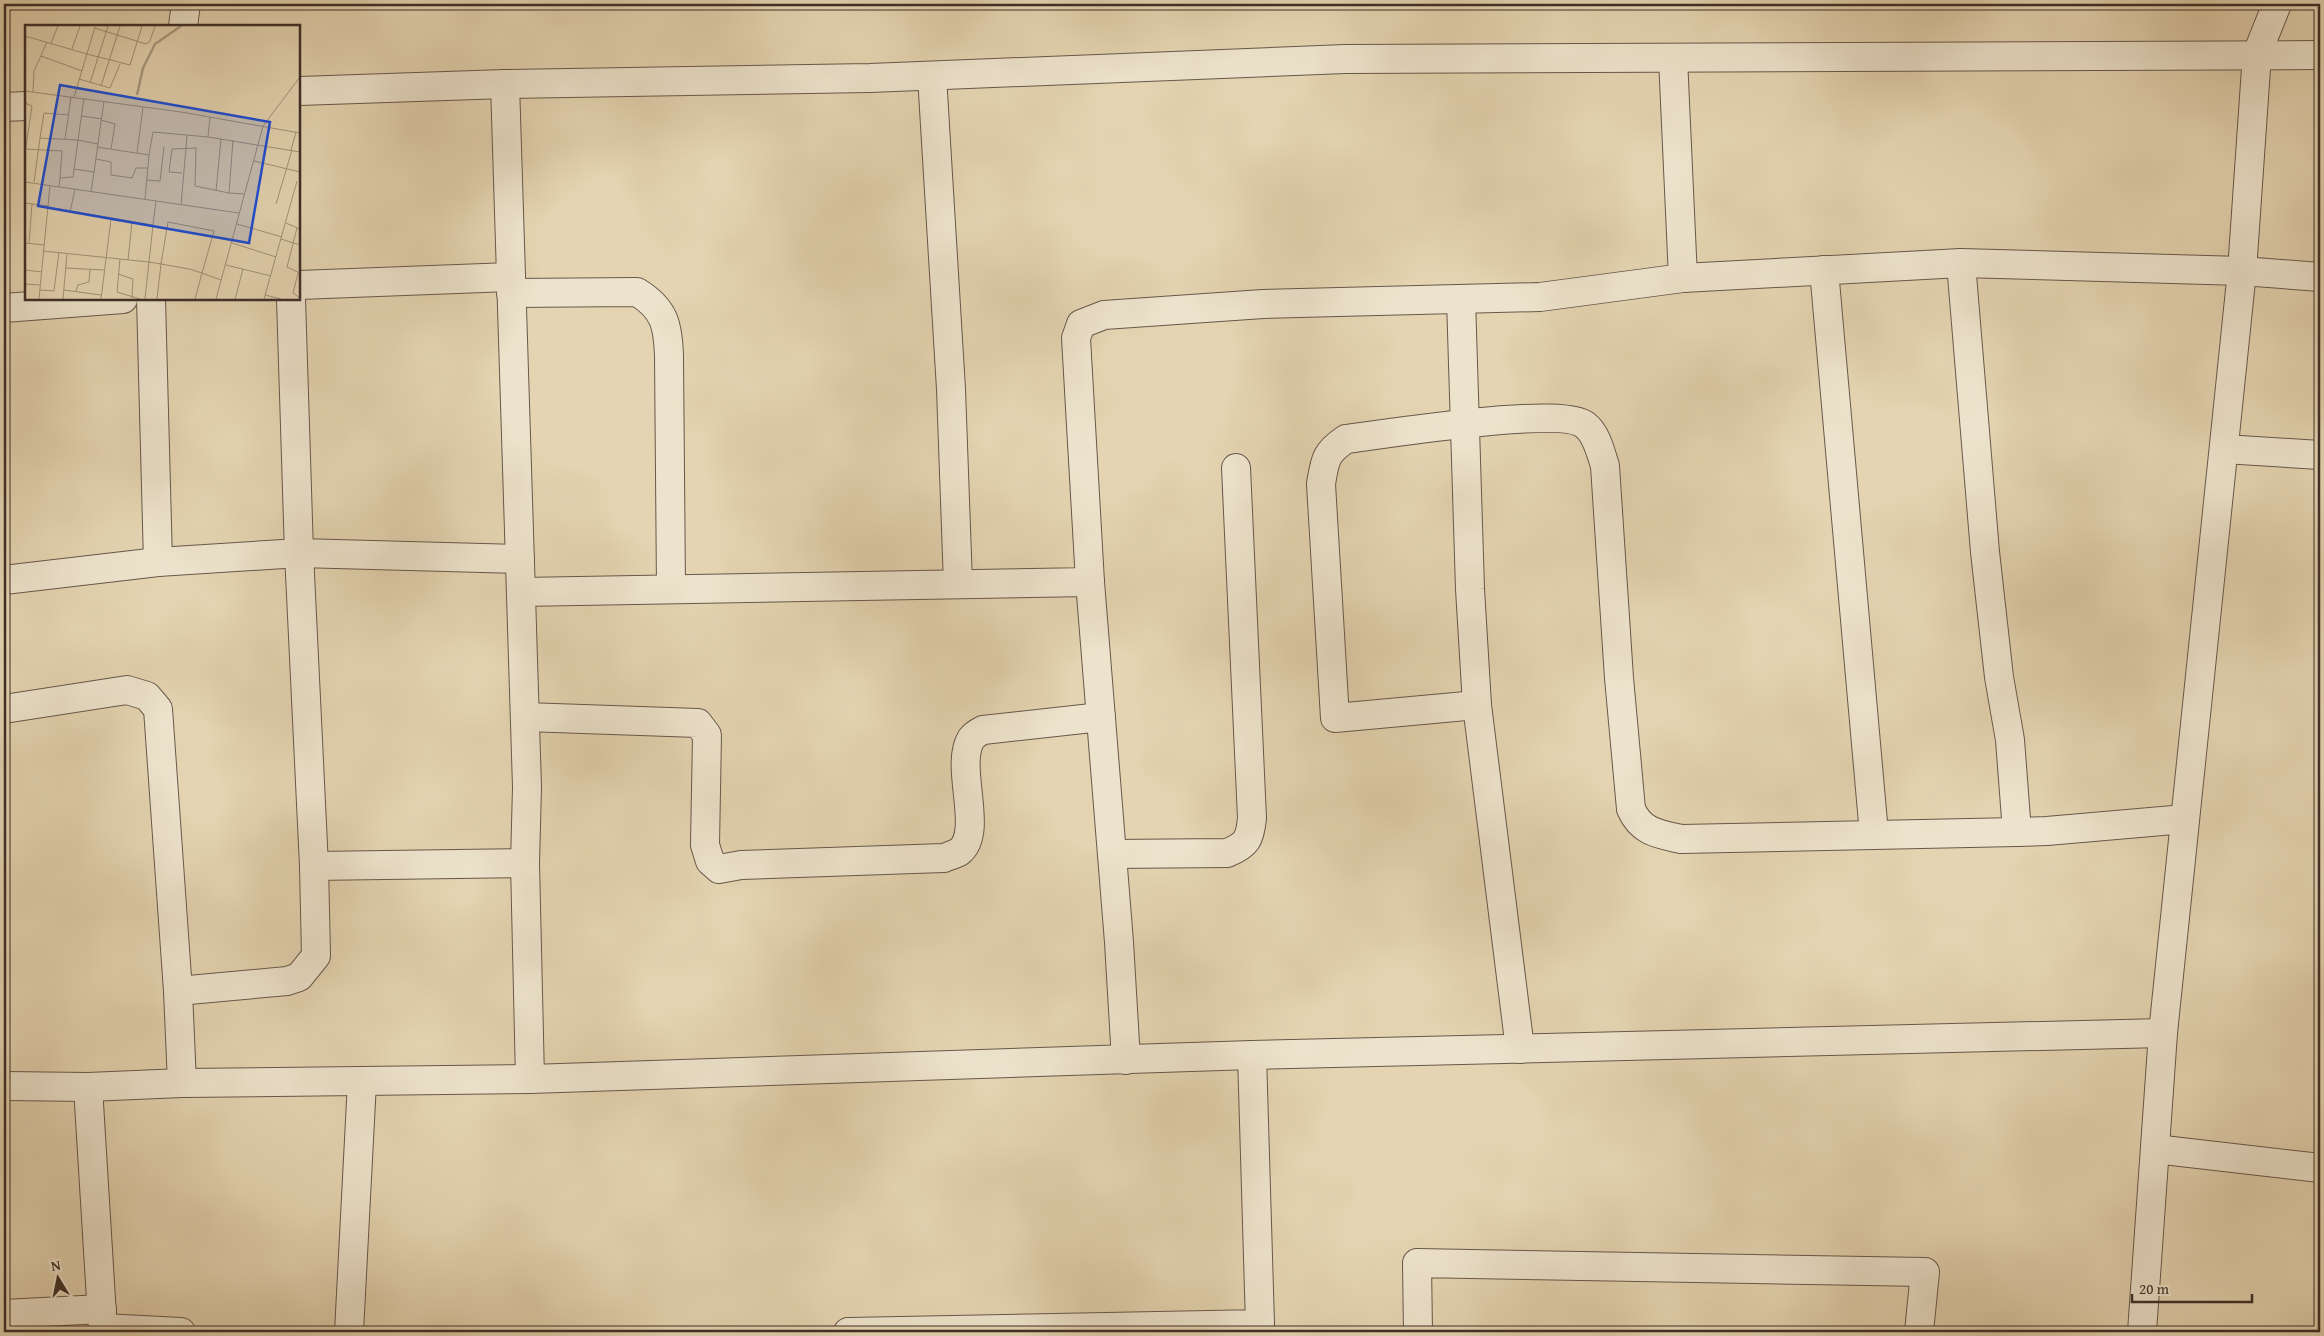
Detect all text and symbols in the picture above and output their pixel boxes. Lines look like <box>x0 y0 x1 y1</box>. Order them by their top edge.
inset map <box>25 25 300 300</box>
north arrow <box>32 1254 82 1304</box>
text: N <box>49 1254 63 1276</box>
scale bar <box>2132 1271 2252 1303</box>
text: 20 m <box>2139 1278 2170 1299</box>

